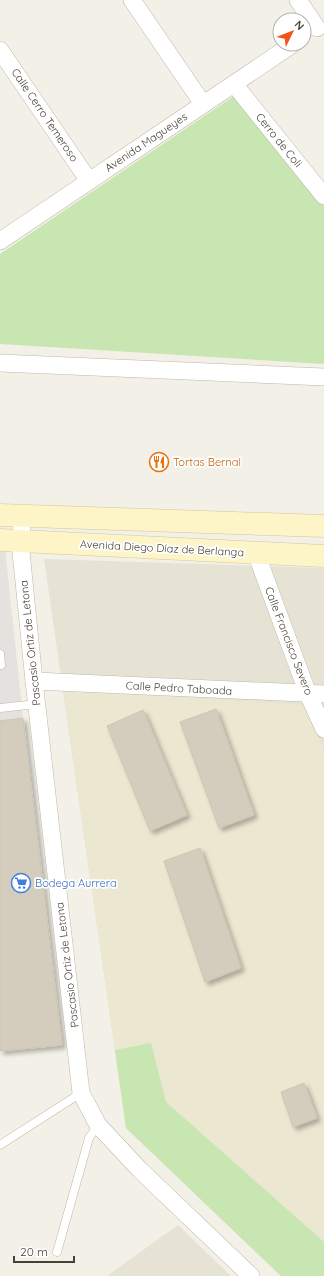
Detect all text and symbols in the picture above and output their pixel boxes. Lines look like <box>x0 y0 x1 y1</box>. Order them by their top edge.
north arrow <box>272 12 312 52</box>
text: N <box>291 17 307 33</box>
street label: Calle Cerro Temeroso <box>9 66 82 165</box>
street label: Avenida Magueyes <box>102 109 190 175</box>
street label: Cerro de Coli <box>253 110 305 170</box>
restaurant icon: Tortas Bernal <box>148 451 170 473</box>
place label: Tortas Bernal <box>173 455 241 469</box>
street label: Avenida Diego Díaz de Berlanga <box>80 537 244 559</box>
street label: Pascasio Ortiz de Letona <box>16 580 44 706</box>
street label: Calle Francisco Severo <box>262 585 316 697</box>
street label: Calle Pedro Taboada <box>125 678 233 698</box>
supermarket icon: Bodega Aurrera <box>10 872 32 894</box>
place label: Bodega Aurrera <box>35 876 117 890</box>
street label: Pascasio Ortiz de Letona <box>52 902 82 1028</box>
scale bar <box>14 1238 74 1264</box>
text: 20 m <box>20 1244 48 1259</box>

